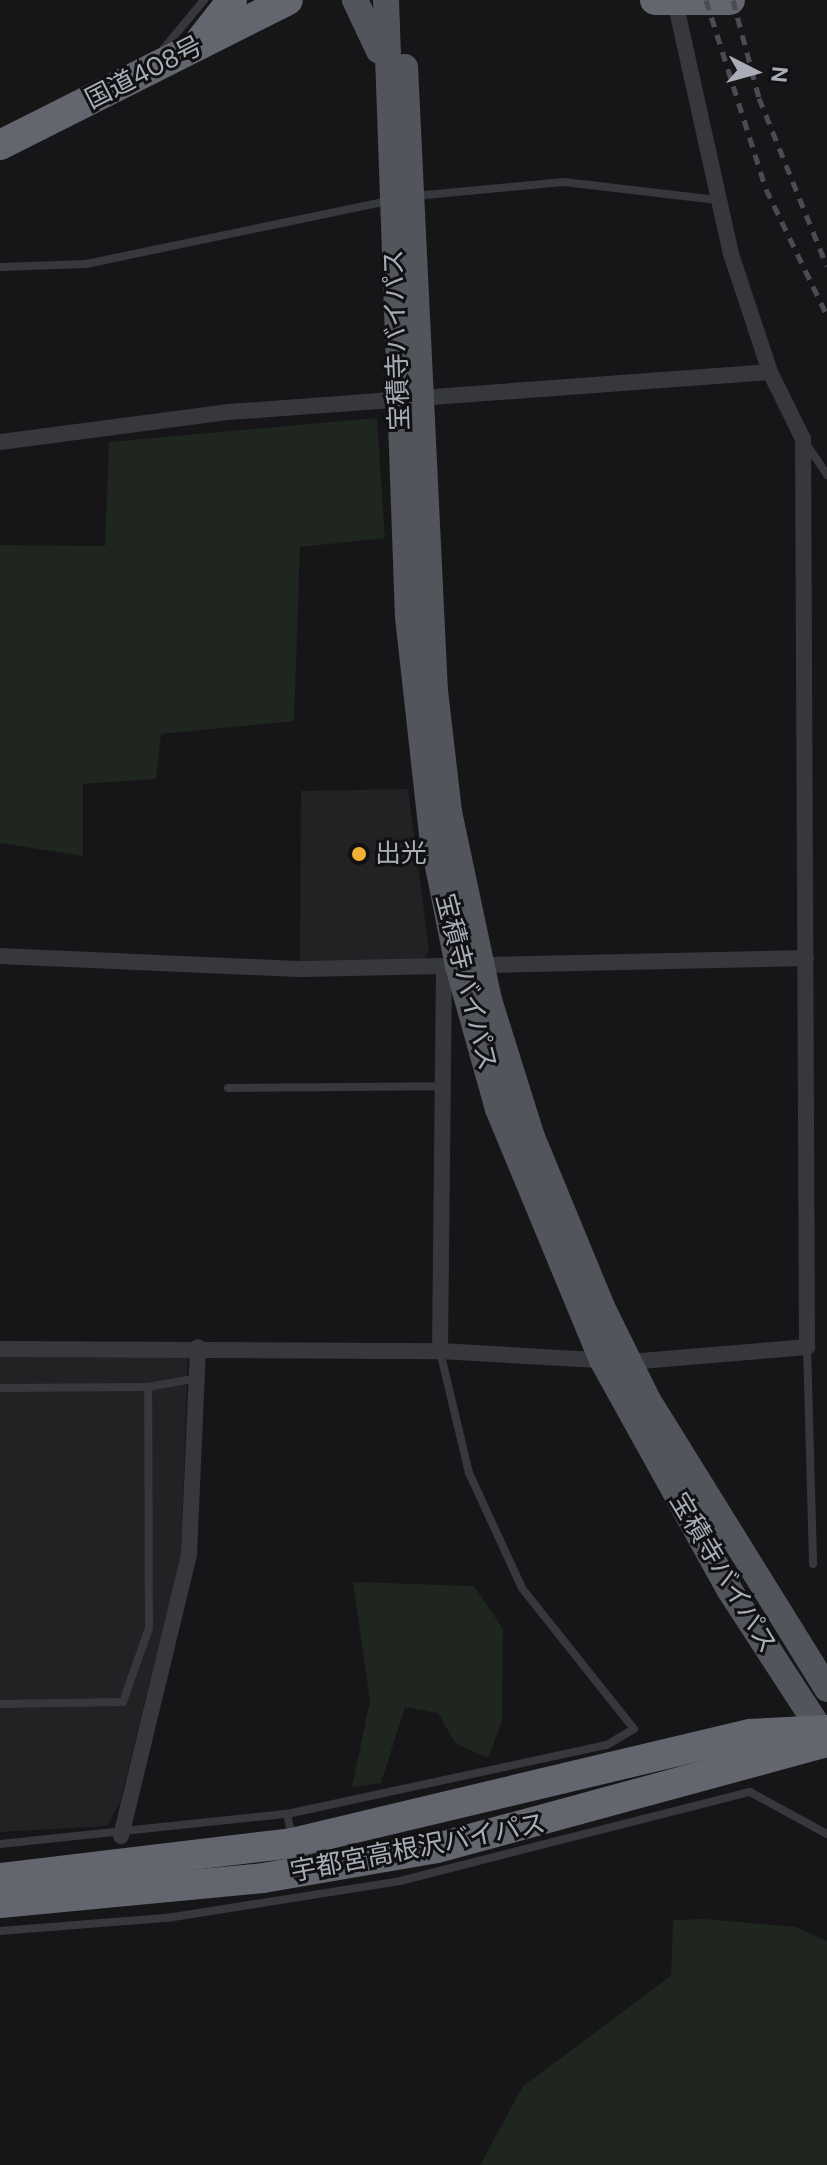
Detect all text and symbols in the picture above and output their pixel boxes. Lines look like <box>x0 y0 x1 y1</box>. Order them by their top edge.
street label: 国道408号 <box>80 30 208 116</box>
north arrow <box>715 32 795 112</box>
text: N <box>764 65 795 84</box>
street label: 宝積寺バイパス <box>378 249 416 431</box>
place label: 出光 <box>375 838 427 870</box>
marker: 出光 <box>350 845 368 863</box>
street label: 宝積寺バイパス <box>429 890 503 1074</box>
street label: 宝積寺バイパス <box>663 1487 783 1659</box>
street label: 宇都宮高根沢バイパス <box>287 1808 549 1888</box>

